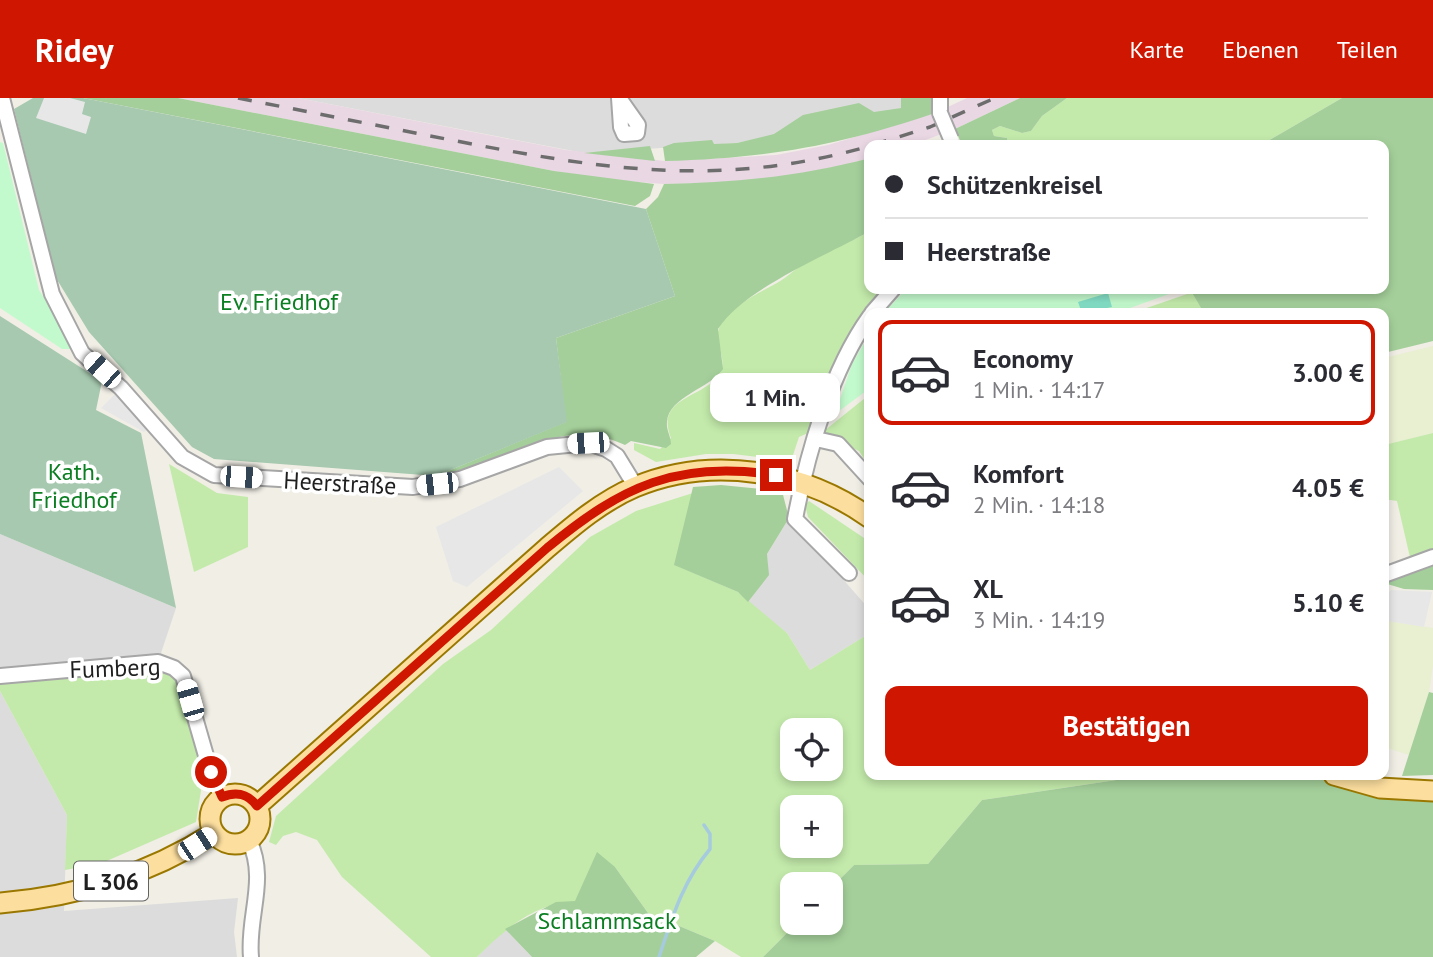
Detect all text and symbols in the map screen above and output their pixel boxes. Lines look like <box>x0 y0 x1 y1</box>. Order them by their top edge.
text: Ridey <box>35 28 114 71</box>
text: Karte <box>1130 34 1184 65</box>
text: Ebenen <box>1222 34 1299 65</box>
text: Teilen <box>1337 34 1398 65</box>
text: Schützenkreisel <box>927 168 1102 201</box>
text: Heerstraße <box>927 235 1051 268</box>
park label: Ev. Friedhof <box>220 286 339 317</box>
icon: car <box>889 341 952 404</box>
text: Economy <box>973 342 1073 375</box>
car <box>80 348 125 392</box>
text: 3.00 € <box>1292 356 1364 389</box>
callout: 1 Min. <box>711 374 841 422</box>
text: 1 Min. · 14:17 <box>973 375 1105 404</box>
text: 1 Min. <box>744 383 806 412</box>
car <box>567 431 610 455</box>
park label: Kath. Friedhof <box>31 456 118 515</box>
icon: car <box>889 456 952 519</box>
text: Komfort <box>973 457 1064 490</box>
route end <box>760 459 792 491</box>
car <box>220 465 263 489</box>
street label: Heerstraße <box>283 465 397 501</box>
car <box>416 471 459 497</box>
text: 4.05 € <box>1292 471 1364 504</box>
text: 2 Min. · 14:18 <box>973 490 1105 519</box>
icon: car <box>889 571 952 634</box>
text: XL <box>973 572 1003 605</box>
text: 5.10 € <box>1292 586 1364 619</box>
text: 3 Min. · 14:19 <box>973 605 1105 634</box>
street label: Fumberg <box>69 651 161 685</box>
car <box>175 677 206 723</box>
button: Bestätigen <box>885 686 1368 766</box>
map controls <box>780 718 843 935</box>
button: locate <box>780 718 843 781</box>
route start <box>195 756 227 788</box>
button: + <box>780 795 843 858</box>
car <box>174 824 221 864</box>
road number: L 306 <box>74 862 148 901</box>
button: − <box>780 872 843 935</box>
park label: Schlammsack <box>538 905 677 936</box>

